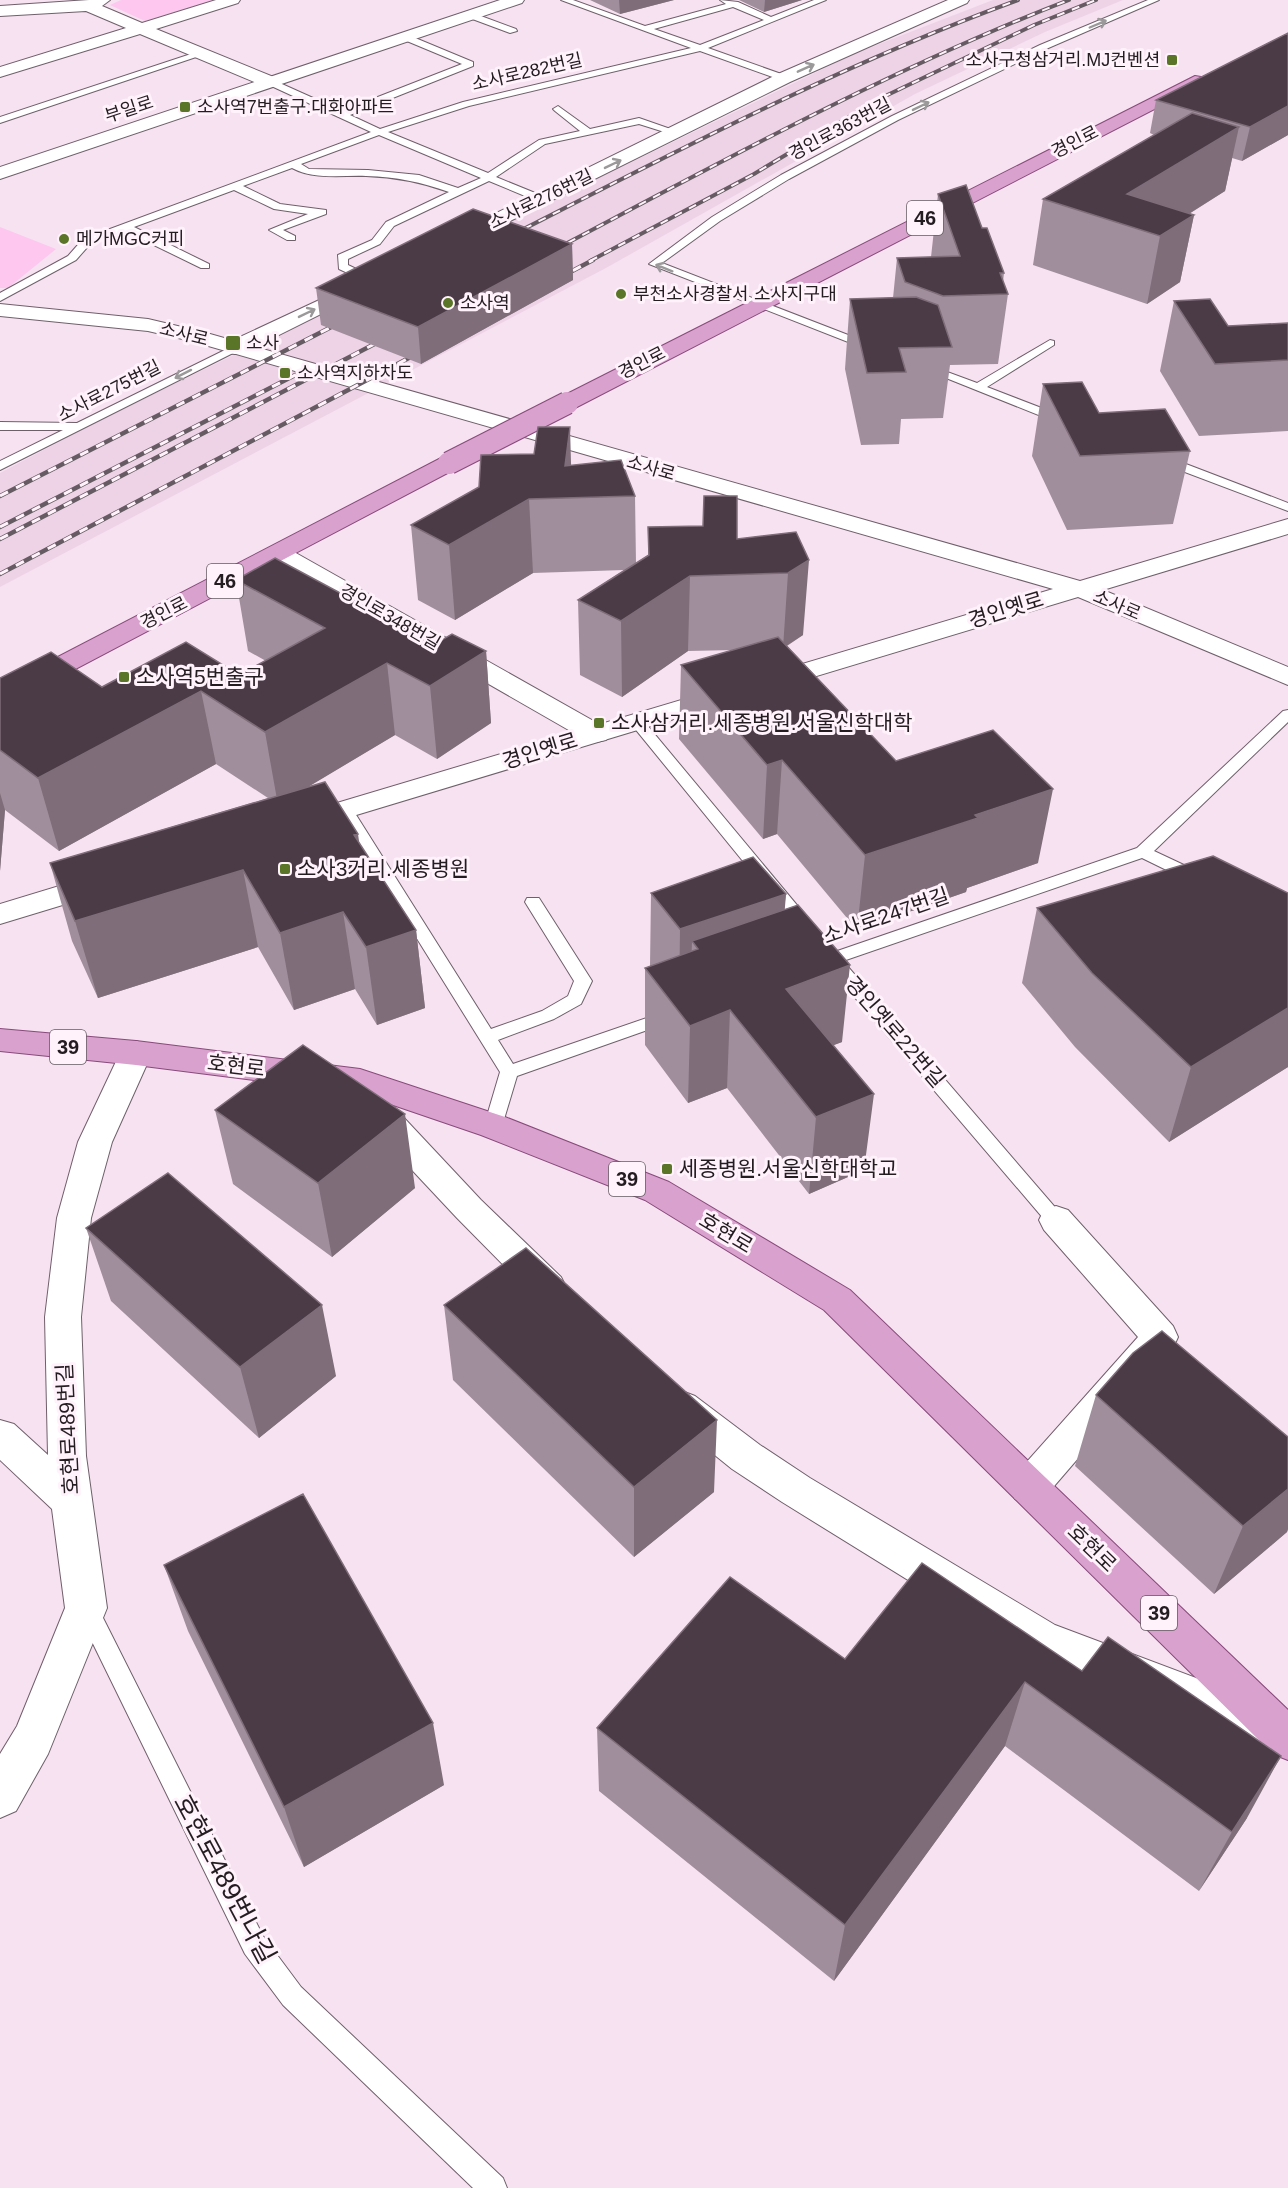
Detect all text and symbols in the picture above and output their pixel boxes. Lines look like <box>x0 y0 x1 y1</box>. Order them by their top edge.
one-way arrow <box>1088 18 1106 29</box>
street label: 소사로282번길 <box>470 50 584 94</box>
place label: 소사구청삼거리.MJ컨벤션 <box>965 50 1160 70</box>
marker: 소사구청삼거리.MJ컨벤션 <box>1165 53 1179 67</box>
one-way arrow <box>797 62 815 74</box>
street label: 부일로 <box>102 92 156 126</box>
street label: 경인로363번길 <box>785 94 895 164</box>
place label: 소사역7번출구.대화아파트 <box>197 97 394 117</box>
one-way arrow <box>911 99 929 111</box>
marker: 소사역7번출구.대화아파트 <box>178 100 192 114</box>
street label: 경인로 <box>1048 122 1102 162</box>
one-way arrow <box>603 158 621 170</box>
street label: 소사로276번길 <box>486 165 596 233</box>
road number: 46 <box>907 201 943 235</box>
place label: 메가MGC커피 <box>76 229 184 249</box>
marker: 메가MGC커피 <box>57 232 71 246</box>
one-way arrow <box>655 261 673 272</box>
place label: 부천소사경찰서 소사지구대 <box>633 284 837 304</box>
marker: 부천소사경찰서 소사지구대 <box>614 287 628 301</box>
place label: 소사역 <box>460 293 510 313</box>
marker: 소사역 <box>441 296 455 310</box>
one-way arrow <box>297 307 315 318</box>
street label: 소사로 <box>157 318 211 350</box>
place label: 소사 <box>246 333 280 353</box>
marker: 소사 <box>224 334 242 352</box>
street label: 경인로 <box>615 343 669 383</box>
street label: 소사로275번길 <box>54 356 164 426</box>
place label: 소사역지하차도 <box>297 363 413 383</box>
marker: 소사역지하차도 <box>278 366 292 380</box>
one-way arrow <box>174 369 192 380</box>
street label: 소사로 <box>624 452 678 484</box>
road number: 46 <box>207 564 243 598</box>
street label: 경인로348번길 <box>336 580 444 654</box>
street label: 소사로 <box>1090 586 1144 624</box>
street label: 경인옛로 <box>966 587 1046 632</box>
street label: 경인로 <box>137 593 191 633</box>
place label: 소사역5번출구 <box>136 665 264 688</box>
marker: 소사역5번출구 <box>117 670 131 684</box>
place label: 소사삼거리.세종병원.서울신학대학 <box>611 711 912 734</box>
marker: 소사삼거리.세종병원.서울신학대학 <box>592 716 606 730</box>
street label: 경인옛로 <box>500 728 580 773</box>
place label: 소사3거리.세종병원 <box>297 857 469 880</box>
marker: 소사3거리.세종병원 <box>278 862 292 876</box>
street label: 소사로247번길 <box>820 883 952 948</box>
street label: 경인옛로22번길 <box>841 972 950 1092</box>
road number: 39 <box>50 1030 86 1064</box>
street label: 호현로 <box>206 1051 266 1080</box>
place label: 세종병원.서울신학대학교 <box>679 1157 897 1180</box>
road number: 39 <box>609 1162 645 1196</box>
marker: 세종병원.서울신학대학교 <box>660 1162 674 1176</box>
street label: 호현로 <box>695 1208 757 1257</box>
street label: 호현로489번길 <box>53 1363 82 1495</box>
street label: 호현로 <box>1064 1519 1121 1576</box>
road number: 39 <box>1141 1596 1177 1630</box>
street label: 호현로489번나길 <box>168 1789 282 1969</box>

